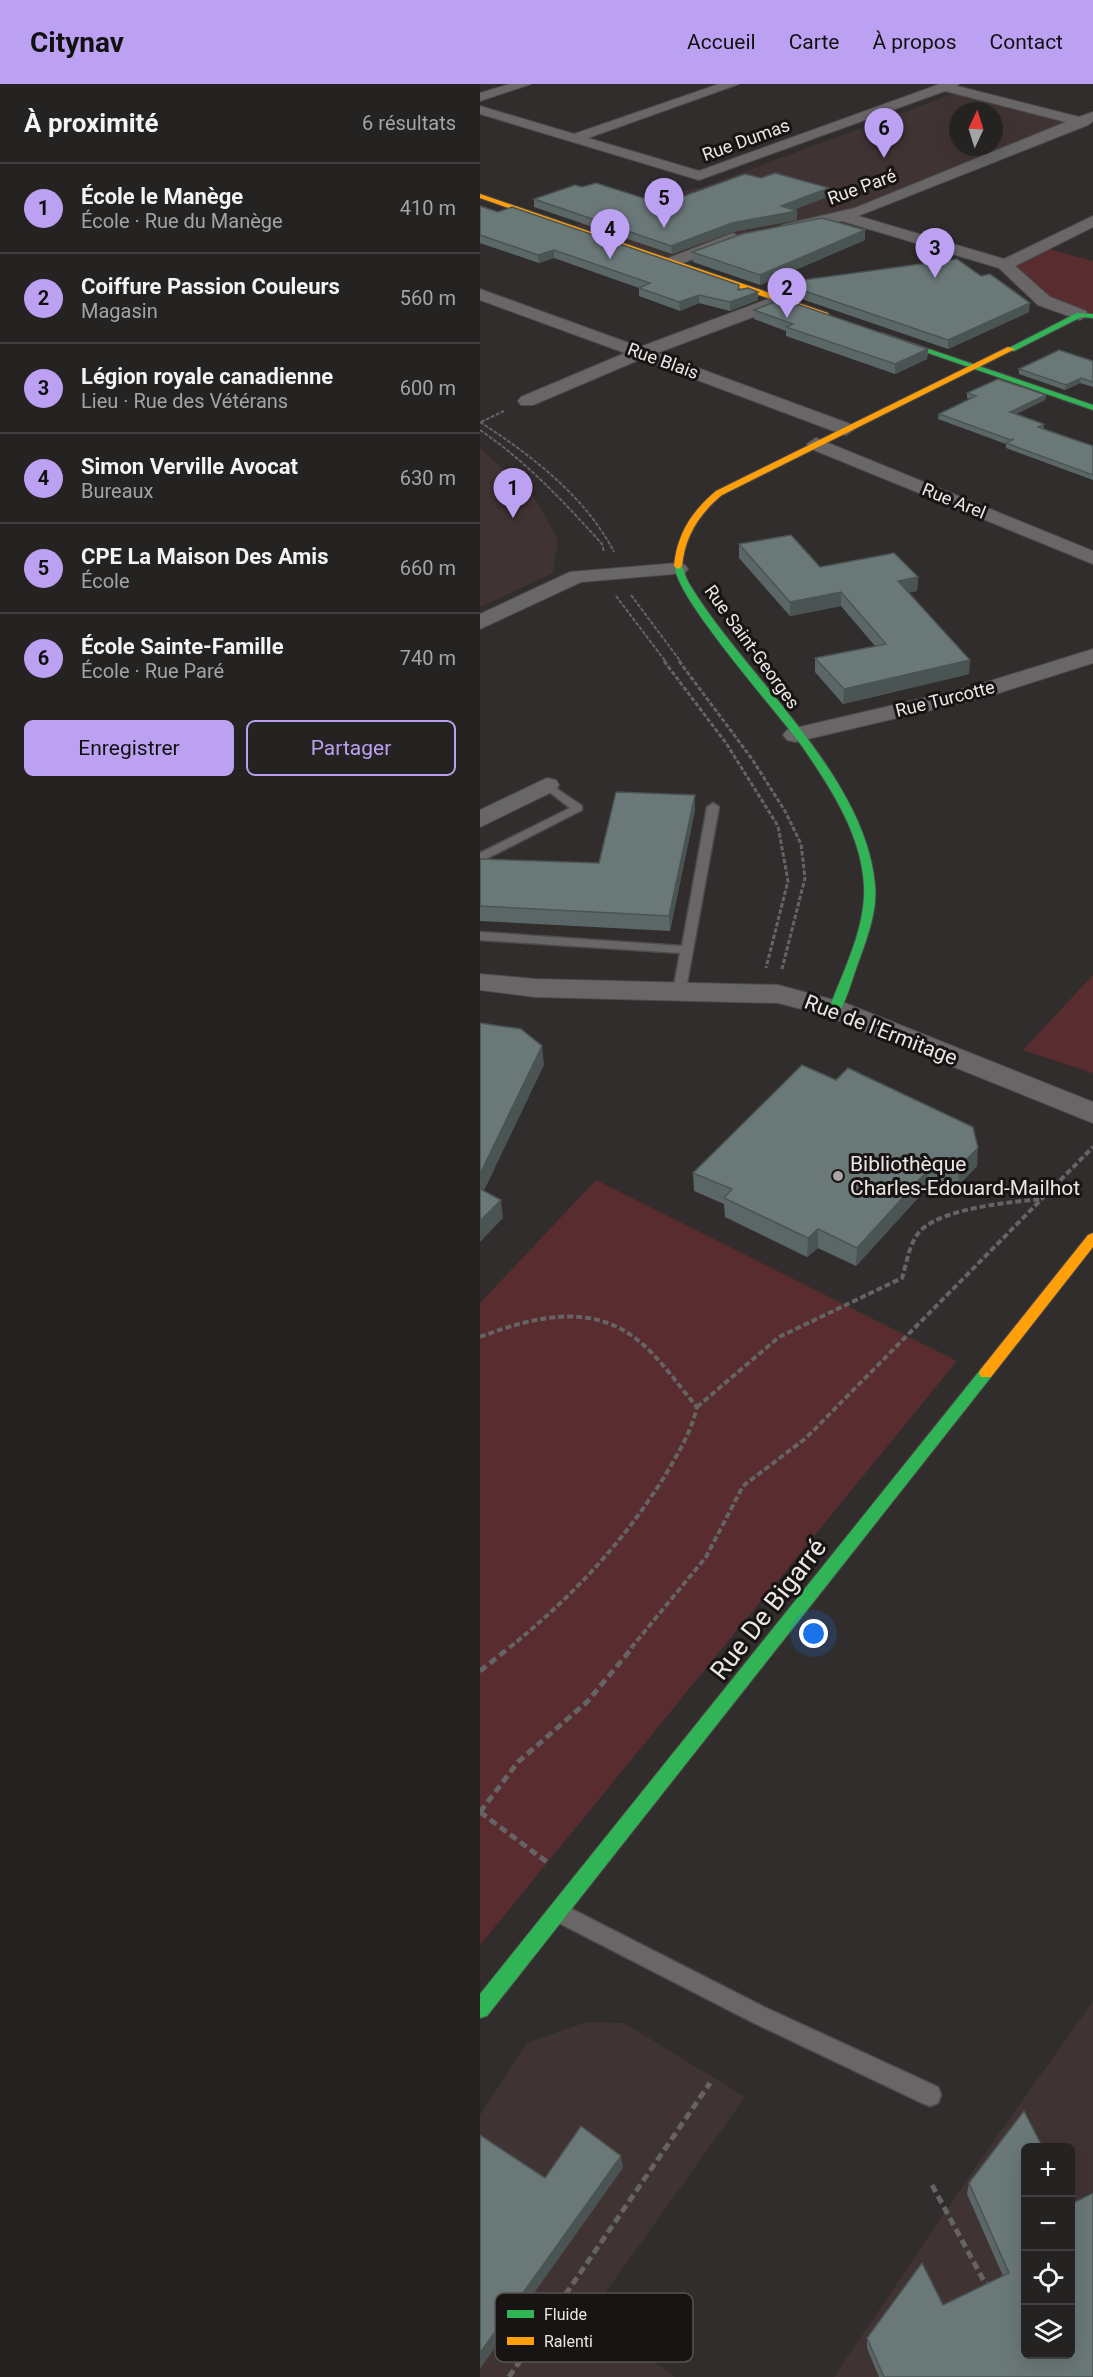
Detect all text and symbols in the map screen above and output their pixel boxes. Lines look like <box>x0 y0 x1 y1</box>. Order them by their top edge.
text: Citynav <box>30 26 124 59</box>
text: Accueil <box>687 30 756 54</box>
text: Carte <box>789 30 839 54</box>
text: À propos <box>872 30 957 54</box>
text: Contact <box>990 30 1063 54</box>
north arrow <box>949 102 1003 156</box>
text: À proximité <box>24 108 158 138</box>
pin: 6 <box>864 109 904 158</box>
text: 6 résultats <box>362 111 456 135</box>
street label: Rue Dumas <box>699 114 792 165</box>
street label: Rue Paré <box>825 164 899 209</box>
pin: 5 <box>644 178 684 228</box>
text: École le Manège <box>81 184 243 209</box>
text: 1 <box>38 196 49 220</box>
text: 410 m <box>400 196 456 220</box>
text: École · Rue du Manège <box>81 209 283 233</box>
pin: 4 <box>590 210 630 259</box>
pin: 3 <box>916 228 954 278</box>
pin: 2 <box>768 268 806 318</box>
text: Coiffure Passion Couleurs <box>81 274 340 299</box>
text: 2 <box>38 286 49 310</box>
text: 560 m <box>400 286 456 310</box>
text: Magasin <box>81 299 158 323</box>
street label: Rue Blais <box>625 338 702 383</box>
text: Légion royale canadienne <box>81 364 333 389</box>
text: 3 <box>38 376 49 400</box>
text: 600 m <box>400 376 456 400</box>
text: Lieu · Rue des Vétérans <box>81 389 288 413</box>
text: Simon Verville Avocat <box>81 454 298 479</box>
text: 4 <box>38 466 49 490</box>
text: 630 m <box>400 466 456 490</box>
pin: 1 <box>494 468 532 518</box>
street label: Rue Arel <box>919 478 989 523</box>
text: Bureaux <box>81 479 154 503</box>
text: CPE La Maison Des Amis <box>81 544 329 569</box>
text: 5 <box>38 556 49 580</box>
text: 660 m <box>400 556 456 580</box>
text: École <box>81 569 130 593</box>
street label: Rue Saint-Georges <box>701 581 804 713</box>
text: École Sainte-Famille <box>81 634 284 659</box>
text: 6 <box>38 646 49 670</box>
text: 740 m <box>400 646 456 670</box>
text: École · Rue Paré <box>81 659 224 683</box>
street label: Rue Turcotte <box>893 676 997 721</box>
button: Enregistrer <box>24 720 234 776</box>
button: Partager <box>246 720 456 776</box>
street label: Rue de l'Ermitage <box>801 990 961 1070</box>
place label: Bibliothèque Charles-Edouard-Mailhot <box>850 1152 1080 1200</box>
marker: Bibliothèque Charles-Edouard-Mailhot <box>831 1169 845 1183</box>
street label: Rue De Bigarré <box>704 1533 832 1685</box>
your location <box>799 1619 828 1648</box>
map controls <box>1021 2143 1075 2359</box>
button: + <box>1021 2143 1075 2197</box>
button: − <box>1021 2197 1075 2251</box>
button: locate <box>1021 2251 1075 2305</box>
legend <box>495 2293 693 2362</box>
text: Fluide <box>544 2305 587 2324</box>
button: layers <box>1021 2305 1075 2359</box>
text: Ralenti <box>544 2332 593 2351</box>

